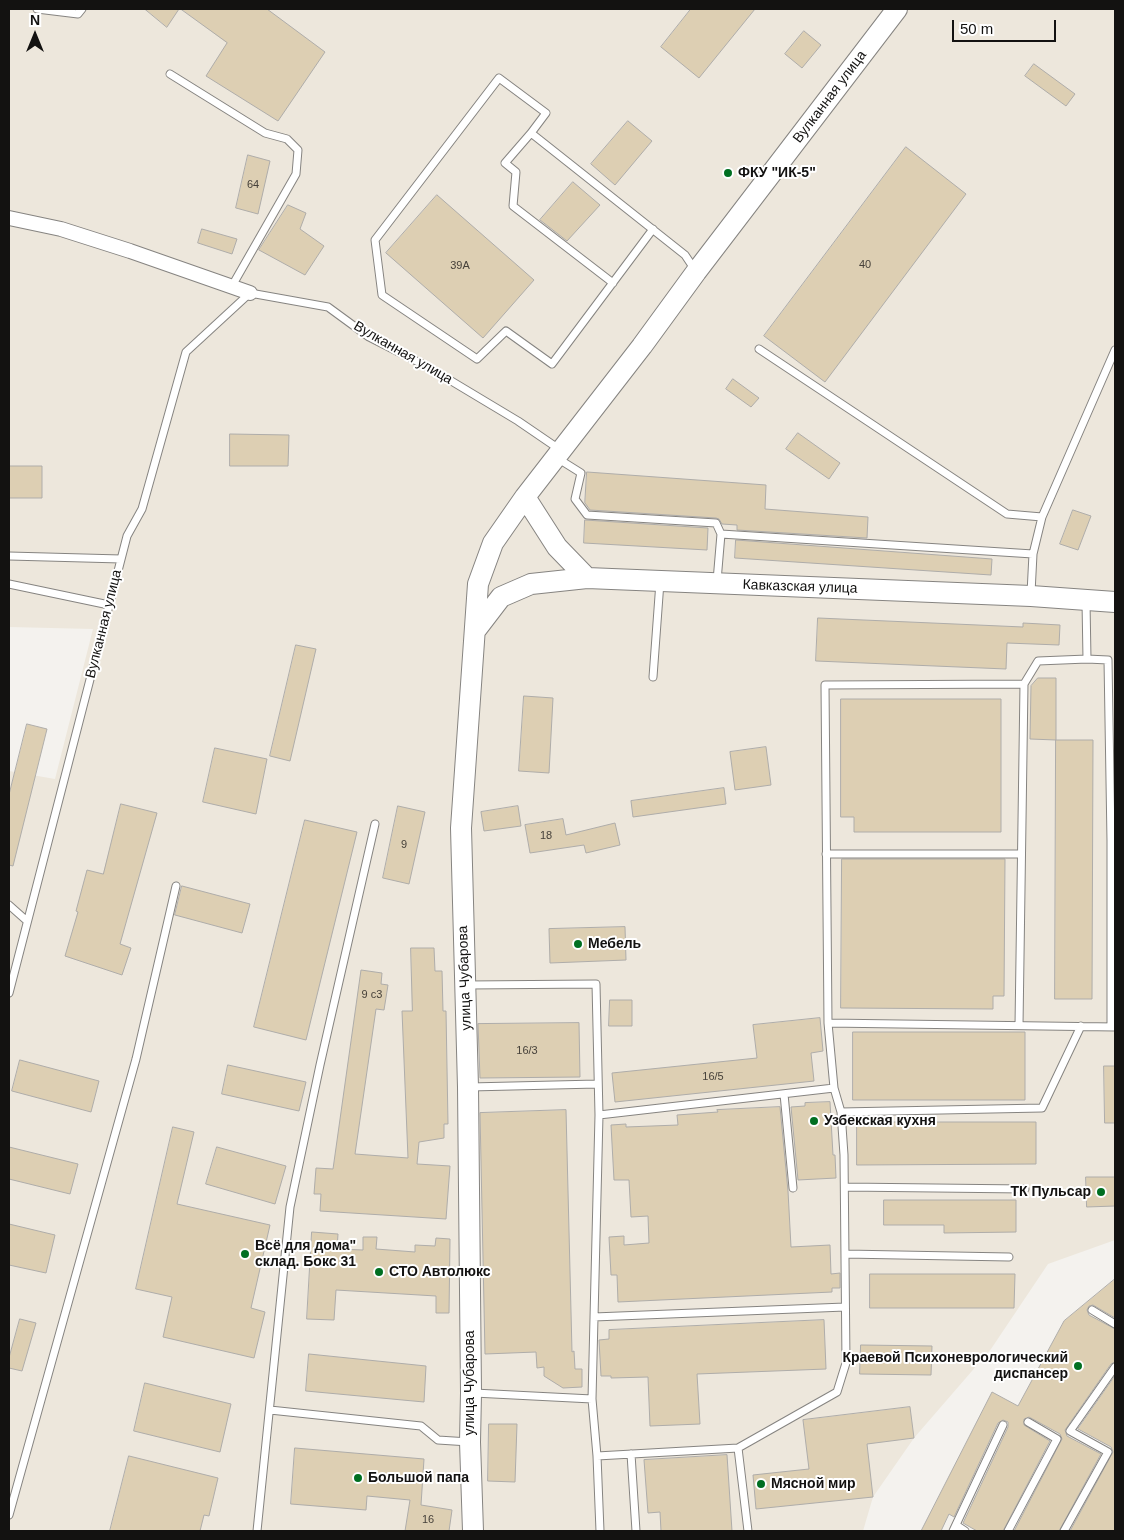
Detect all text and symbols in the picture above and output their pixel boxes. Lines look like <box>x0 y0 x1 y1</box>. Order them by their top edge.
north arrow <box>10 10 60 60</box>
scale bar <box>954 10 1058 42</box>
text: N <box>30 12 40 28</box>
text: 50 m <box>960 20 993 37</box>
street label: Вулканная улица <box>790 47 870 147</box>
place label: ФКУ "ИК-5" <box>738 165 816 181</box>
marker: ФКУ "ИК-5" <box>722 167 734 179</box>
house number: 64 <box>247 178 259 192</box>
house number: 40 <box>859 258 871 272</box>
house number: 39А <box>450 259 470 273</box>
street label: Вулканная улица <box>351 318 455 388</box>
street label: Вулканная улица <box>82 568 126 680</box>
street label: Кавказская улица <box>742 577 858 597</box>
house number: 18 <box>540 829 552 843</box>
house number: 9 <box>401 838 407 852</box>
street label: улица Чубарова <box>455 925 475 1031</box>
place label: Мебель <box>588 936 641 952</box>
marker: Мебель <box>572 938 584 950</box>
house number: 9 с3 <box>362 988 382 1002</box>
house number: 16/3 <box>516 1044 538 1058</box>
house number: 16/5 <box>702 1070 724 1084</box>
place label: Узбекская кухня <box>824 1113 936 1129</box>
marker: Узбекская кухня <box>808 1115 820 1127</box>
place label: ТК Пульсар <box>1011 1184 1091 1200</box>
marker: ТК Пульсар <box>1095 1186 1107 1198</box>
place label: Всё для дома" склад. Бокс 31 <box>255 1238 356 1270</box>
marker: Всё для дома" склад. Бокс 31 <box>239 1248 251 1260</box>
place label: СТО Автолюкс <box>389 1264 491 1280</box>
marker: СТО Автолюкс <box>373 1266 385 1278</box>
street label: улица Чубарова <box>462 1331 478 1435</box>
place label: Краевой Психоневрологический диспансер <box>842 1350 1068 1382</box>
marker: Краевой Психоневрологический диспансер <box>1072 1360 1084 1372</box>
place label: Большой папа <box>368 1470 469 1486</box>
marker: Большой папа <box>352 1472 364 1484</box>
place label: Мясной мир <box>771 1476 856 1492</box>
marker: Мясной мир <box>755 1478 767 1490</box>
house number: 16 <box>422 1513 434 1527</box>

